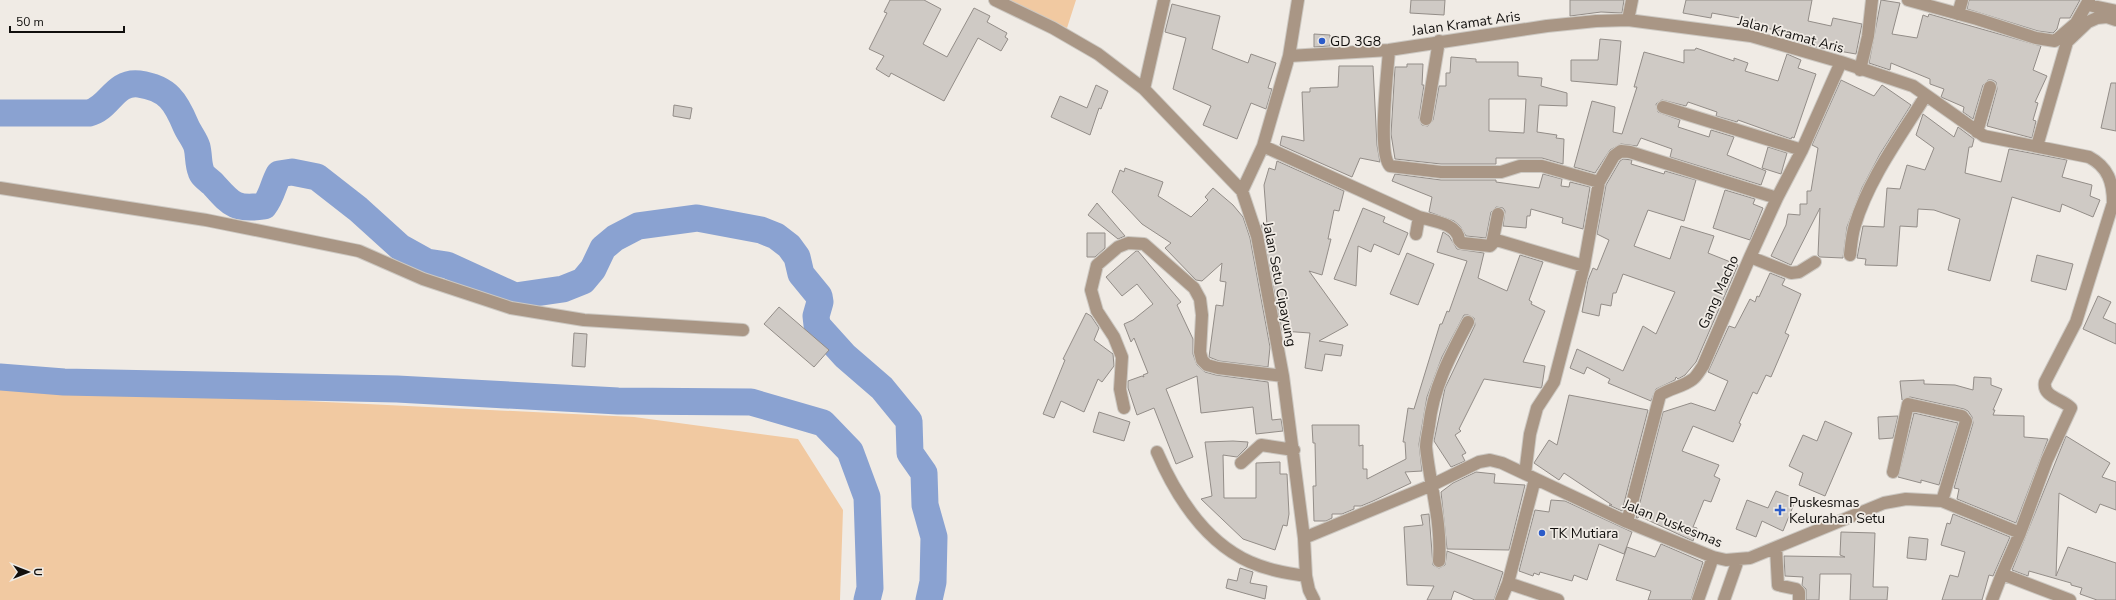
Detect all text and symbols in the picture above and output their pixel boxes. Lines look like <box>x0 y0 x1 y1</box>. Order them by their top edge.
street label: Jalan Kramat Aris <box>1410 6 1522 41</box>
scale bar <box>10 8 124 34</box>
street label: Jalan Kramat Aris <box>1735 11 1846 58</box>
text: 50 m <box>16 14 44 30</box>
place label: GD 3G8 <box>1330 32 1381 51</box>
marker: GD 3G8 <box>1317 36 1327 46</box>
street label: Jalan Setu Cipayung <box>1258 219 1301 348</box>
street label: Gang Macho <box>1694 252 1743 332</box>
place label: Puskesmas Kelurahan Setu <box>1789 493 1885 528</box>
street label: Jalan Puskesmas <box>1619 495 1726 552</box>
marker: Puskesmas Kelurahan Setu <box>1774 504 1786 516</box>
place label: TK Mutiara <box>1550 524 1619 543</box>
marker: TK Mutiara <box>1537 528 1547 538</box>
north arrow <box>8 552 48 592</box>
text: U <box>30 568 45 576</box>

